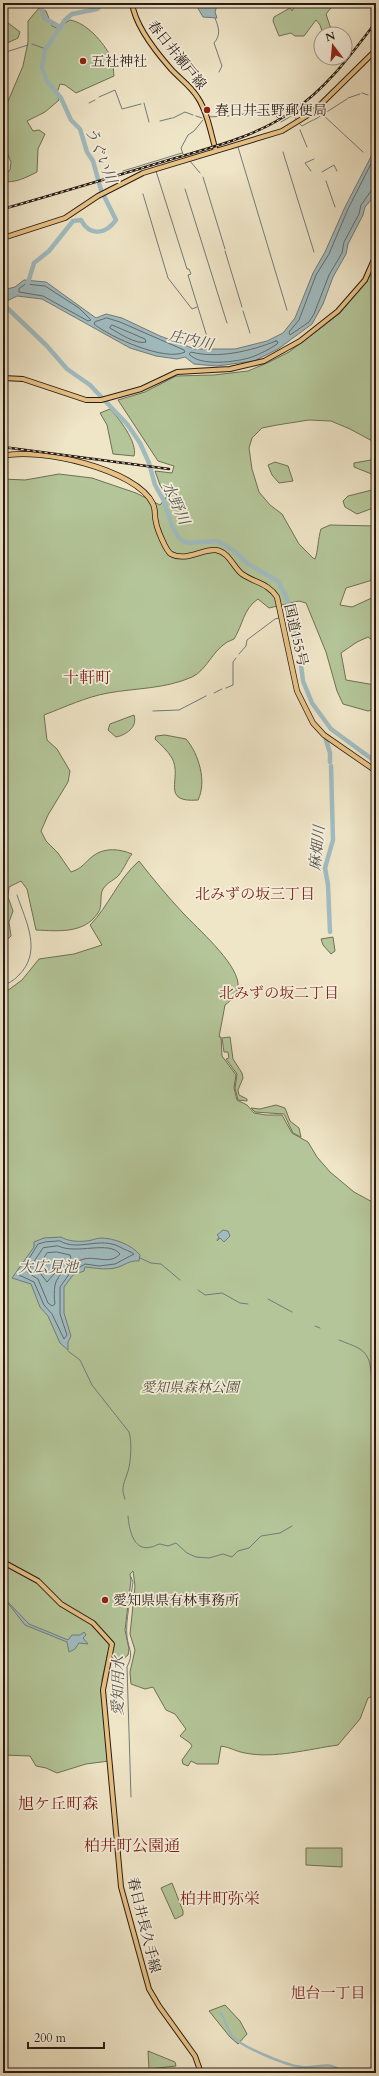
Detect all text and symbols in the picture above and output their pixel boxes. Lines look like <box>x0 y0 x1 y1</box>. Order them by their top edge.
street label: 春日井瀬戸線 <box>143 16 211 94</box>
north arrow <box>313 26 353 66</box>
text: N <box>324 28 337 45</box>
place label: 五社神社 <box>91 52 147 71</box>
marker: 五社神社 <box>78 56 88 66</box>
place label: 春日井玉野郵便局 <box>215 101 327 120</box>
marker: 春日井玉野郵便局 <box>202 105 212 115</box>
water label: うぐい川 <box>80 123 122 188</box>
water label: 庄内川 <box>167 325 217 355</box>
water label: 水野川 <box>158 478 195 529</box>
street label: 国道155号 <box>280 602 312 668</box>
district label: 十軒町 <box>63 667 111 689</box>
water label: 麻畑川 <box>305 823 330 871</box>
district label: 北みずの坂三丁目 <box>195 884 315 904</box>
district label: 北みずの坂二丁目 <box>219 983 339 1003</box>
water label: 大広見池 <box>18 1257 80 1277</box>
park label: 愛知県森林公園 <box>141 1378 241 1397</box>
place label: 愛知県県有林事務所 <box>113 1591 239 1610</box>
marker: 愛知県県有林事務所 <box>100 1595 110 1605</box>
water label: 愛知用水 <box>107 1654 129 1716</box>
district label: 旭ケ丘町森 <box>18 1793 98 1815</box>
district label: 柏井町公園通 <box>84 1835 180 1857</box>
street label: 春日井長久手線 <box>123 1875 165 1975</box>
district label: 柏井町弥栄 <box>180 1888 260 1910</box>
district label: 旭台一丁目 <box>290 1983 366 2003</box>
scale bar <box>28 2024 104 2050</box>
text: 200 m <box>34 2030 67 2046</box>

